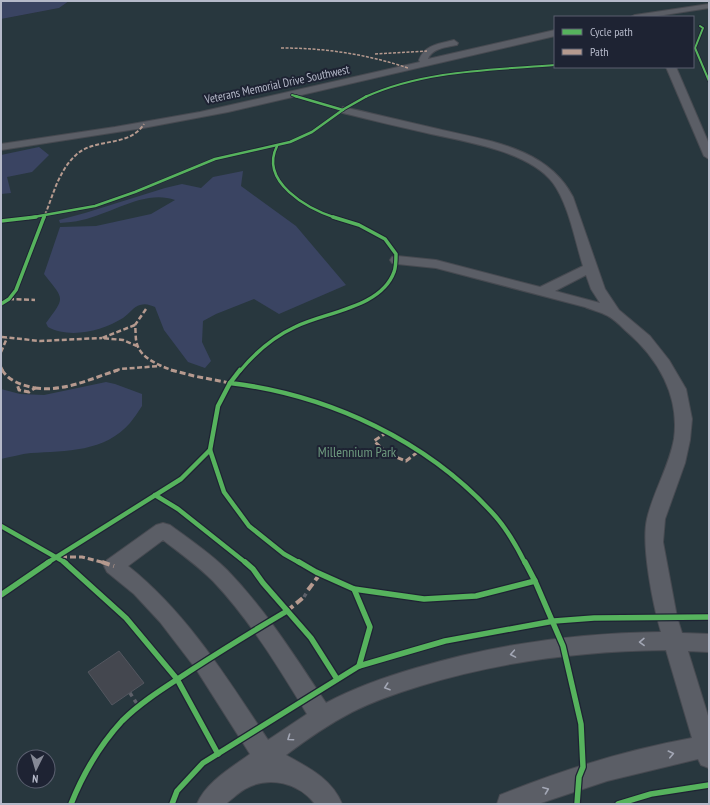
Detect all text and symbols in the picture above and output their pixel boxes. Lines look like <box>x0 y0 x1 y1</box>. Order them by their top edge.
legend <box>554 16 694 68</box>
text: Cycle path <box>590 24 633 39</box>
text: Path <box>590 44 608 59</box>
street label: Veterans Memorial Drive Southwest <box>202 61 351 107</box>
park label: Millennium Park <box>318 443 397 461</box>
one-way arrow <box>639 638 645 646</box>
one-way arrow <box>510 649 516 658</box>
one-way arrow <box>384 683 391 691</box>
one-way arrow <box>287 733 294 741</box>
north arrow <box>16 749 56 789</box>
one-way arrow <box>667 751 674 759</box>
text: N <box>32 772 39 786</box>
one-way arrow <box>542 786 549 794</box>

